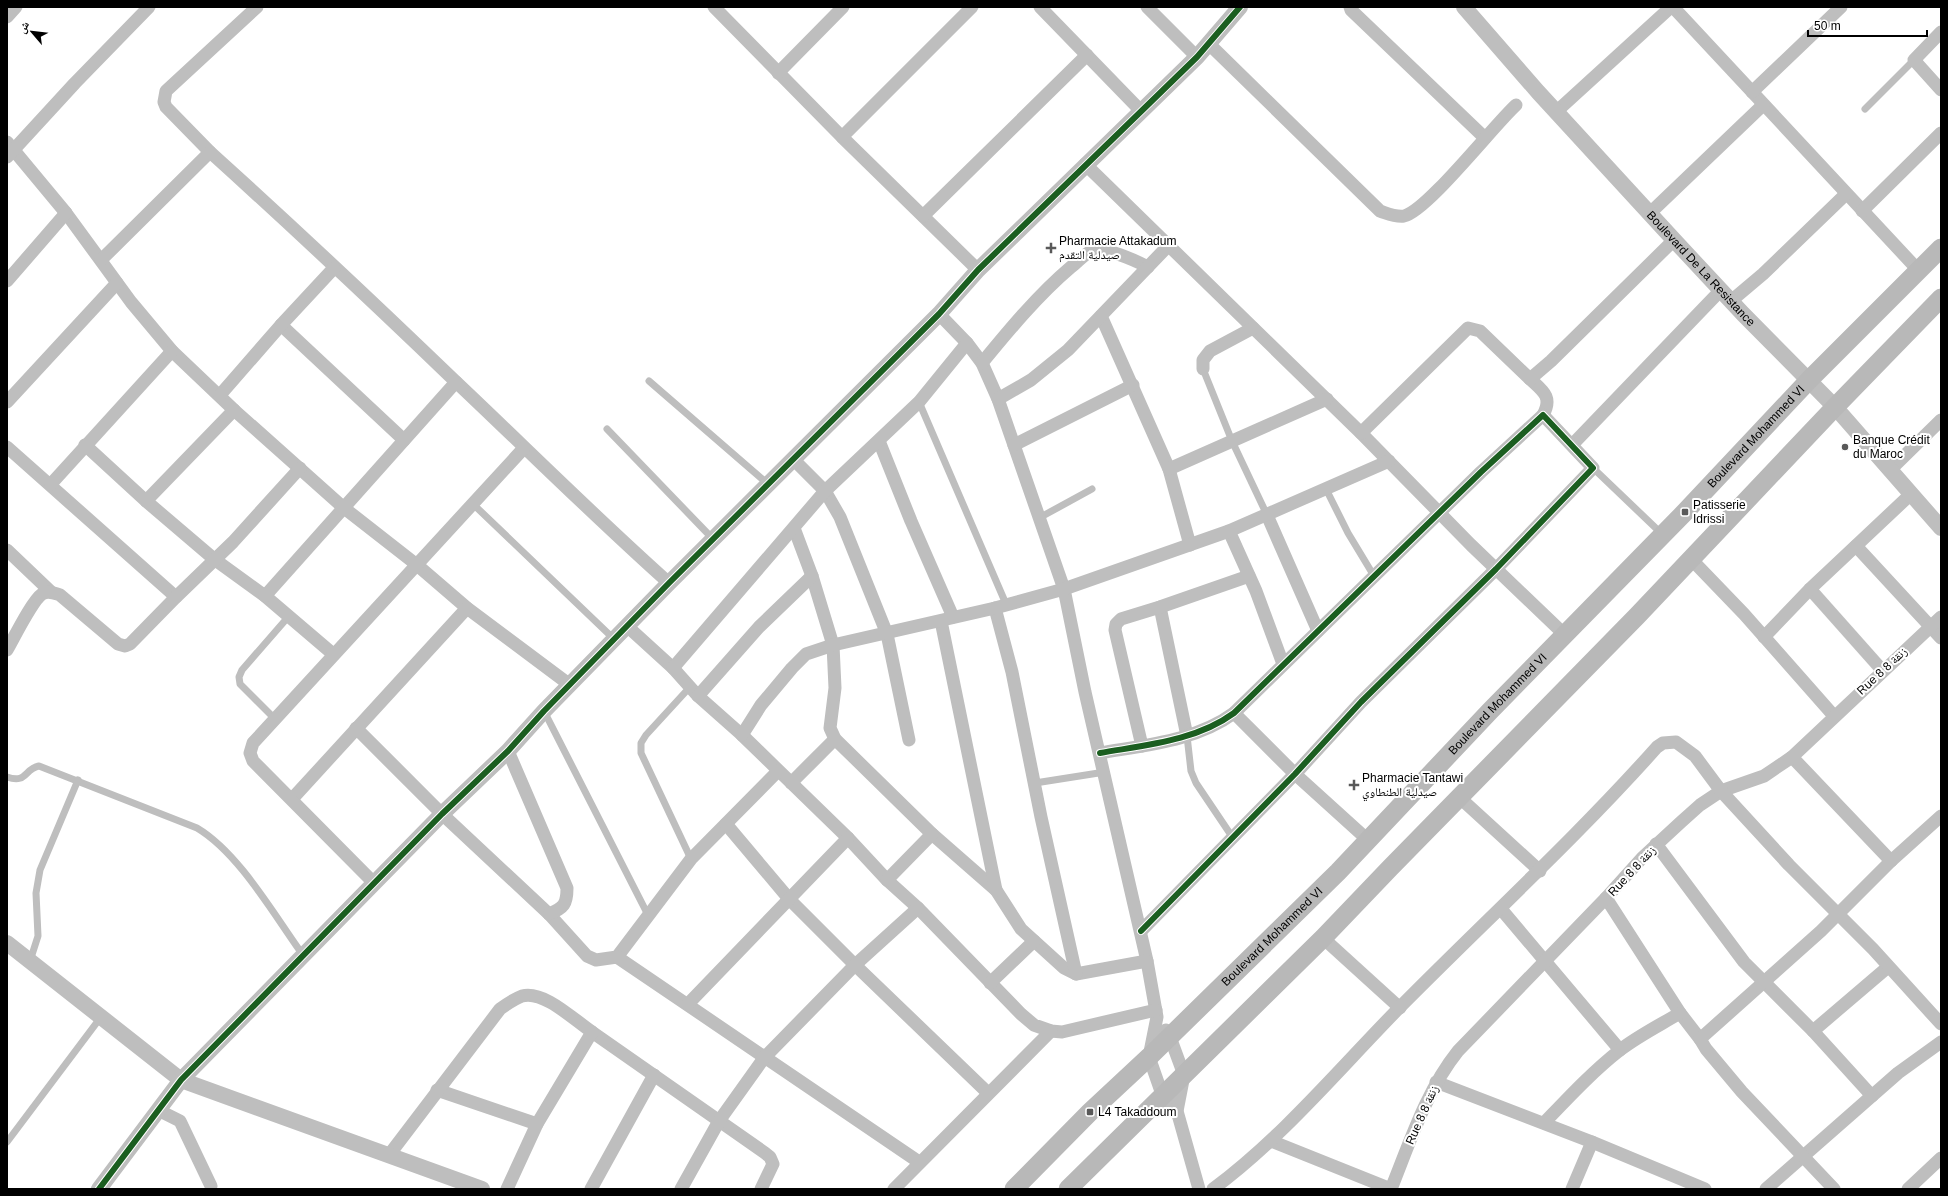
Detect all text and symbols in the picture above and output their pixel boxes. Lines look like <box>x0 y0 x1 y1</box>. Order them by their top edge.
north arrow <box>12 12 52 52</box>
scale bar <box>1808 12 1927 38</box>
text: ش <box>15 19 33 36</box>
text: 50 m <box>1814 19 1841 33</box>
street label: Boulevard De La Resistance <box>1644 208 1758 329</box>
place label: Pharmacie Attakadum صيدلية التقدم <box>1059 234 1176 263</box>
marker: Pharmacie Attakadum صيدلية التقدم <box>1046 243 1056 253</box>
street label: Boulevard Mohammed VI <box>1704 382 1807 491</box>
place label: Banque Crédit du Maroc <box>1853 433 1930 461</box>
marker: Banque Crédit du Maroc <box>1840 442 1850 452</box>
place label: Patisserie Idrissi <box>1693 498 1746 526</box>
marker: Patisserie Idrissi <box>1680 507 1690 517</box>
street label: Rue 8 8 زنقة <box>1854 644 1910 698</box>
street label: Boulevard Mohammed VI <box>1445 650 1550 758</box>
place label: Pharmacie Tantawi صيدلية الطنطاوي <box>1362 771 1463 802</box>
marker: Pharmacie Tantawi صيدلية الطنطاوي <box>1349 780 1359 790</box>
street label: Rue 8 8 زنقة <box>1605 843 1659 899</box>
street label: Boulevard Mohammed VI <box>1219 884 1325 989</box>
street label: Rue 8 8 زنقة <box>1403 1083 1441 1147</box>
place label: L4 Takaddoum <box>1098 1105 1177 1119</box>
marker: L4 Takaddoum <box>1085 1107 1095 1117</box>

